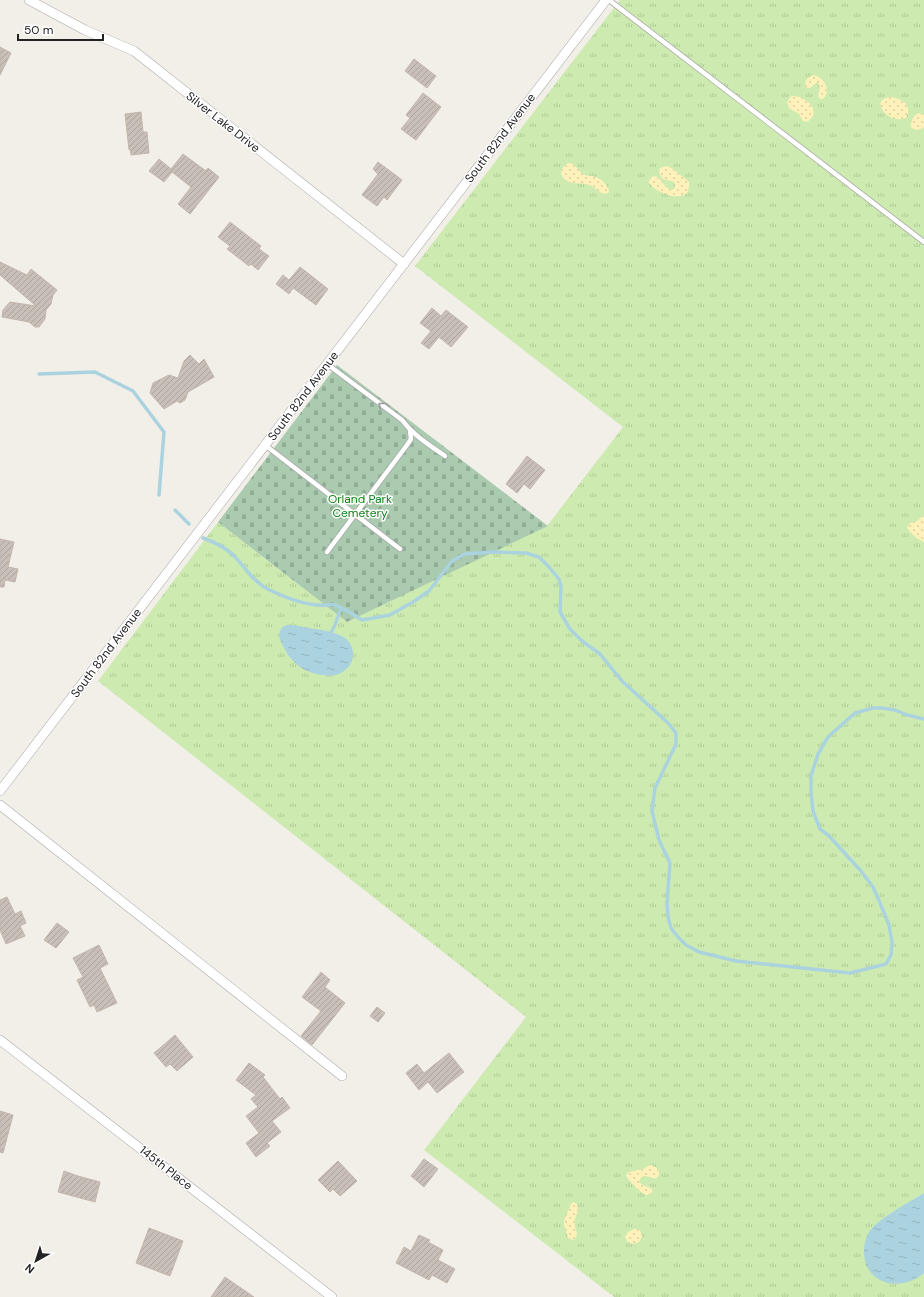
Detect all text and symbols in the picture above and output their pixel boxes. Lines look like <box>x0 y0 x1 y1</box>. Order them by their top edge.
scale bar <box>18 16 103 42</box>
text: 50 m <box>24 22 53 38</box>
street label: Silver Lake Drive <box>183 88 263 156</box>
street label: South 82nd Avenue <box>461 90 539 186</box>
street label: South 82nd Avenue <box>264 348 342 444</box>
one-way arrow <box>378 402 385 409</box>
park label: Orland Park Cemetery <box>328 491 392 521</box>
street label: South 82nd Avenue <box>67 605 145 701</box>
street label: 145th Place <box>136 1142 196 1194</box>
north arrow <box>16 1241 56 1281</box>
text: N <box>22 1261 37 1277</box>

